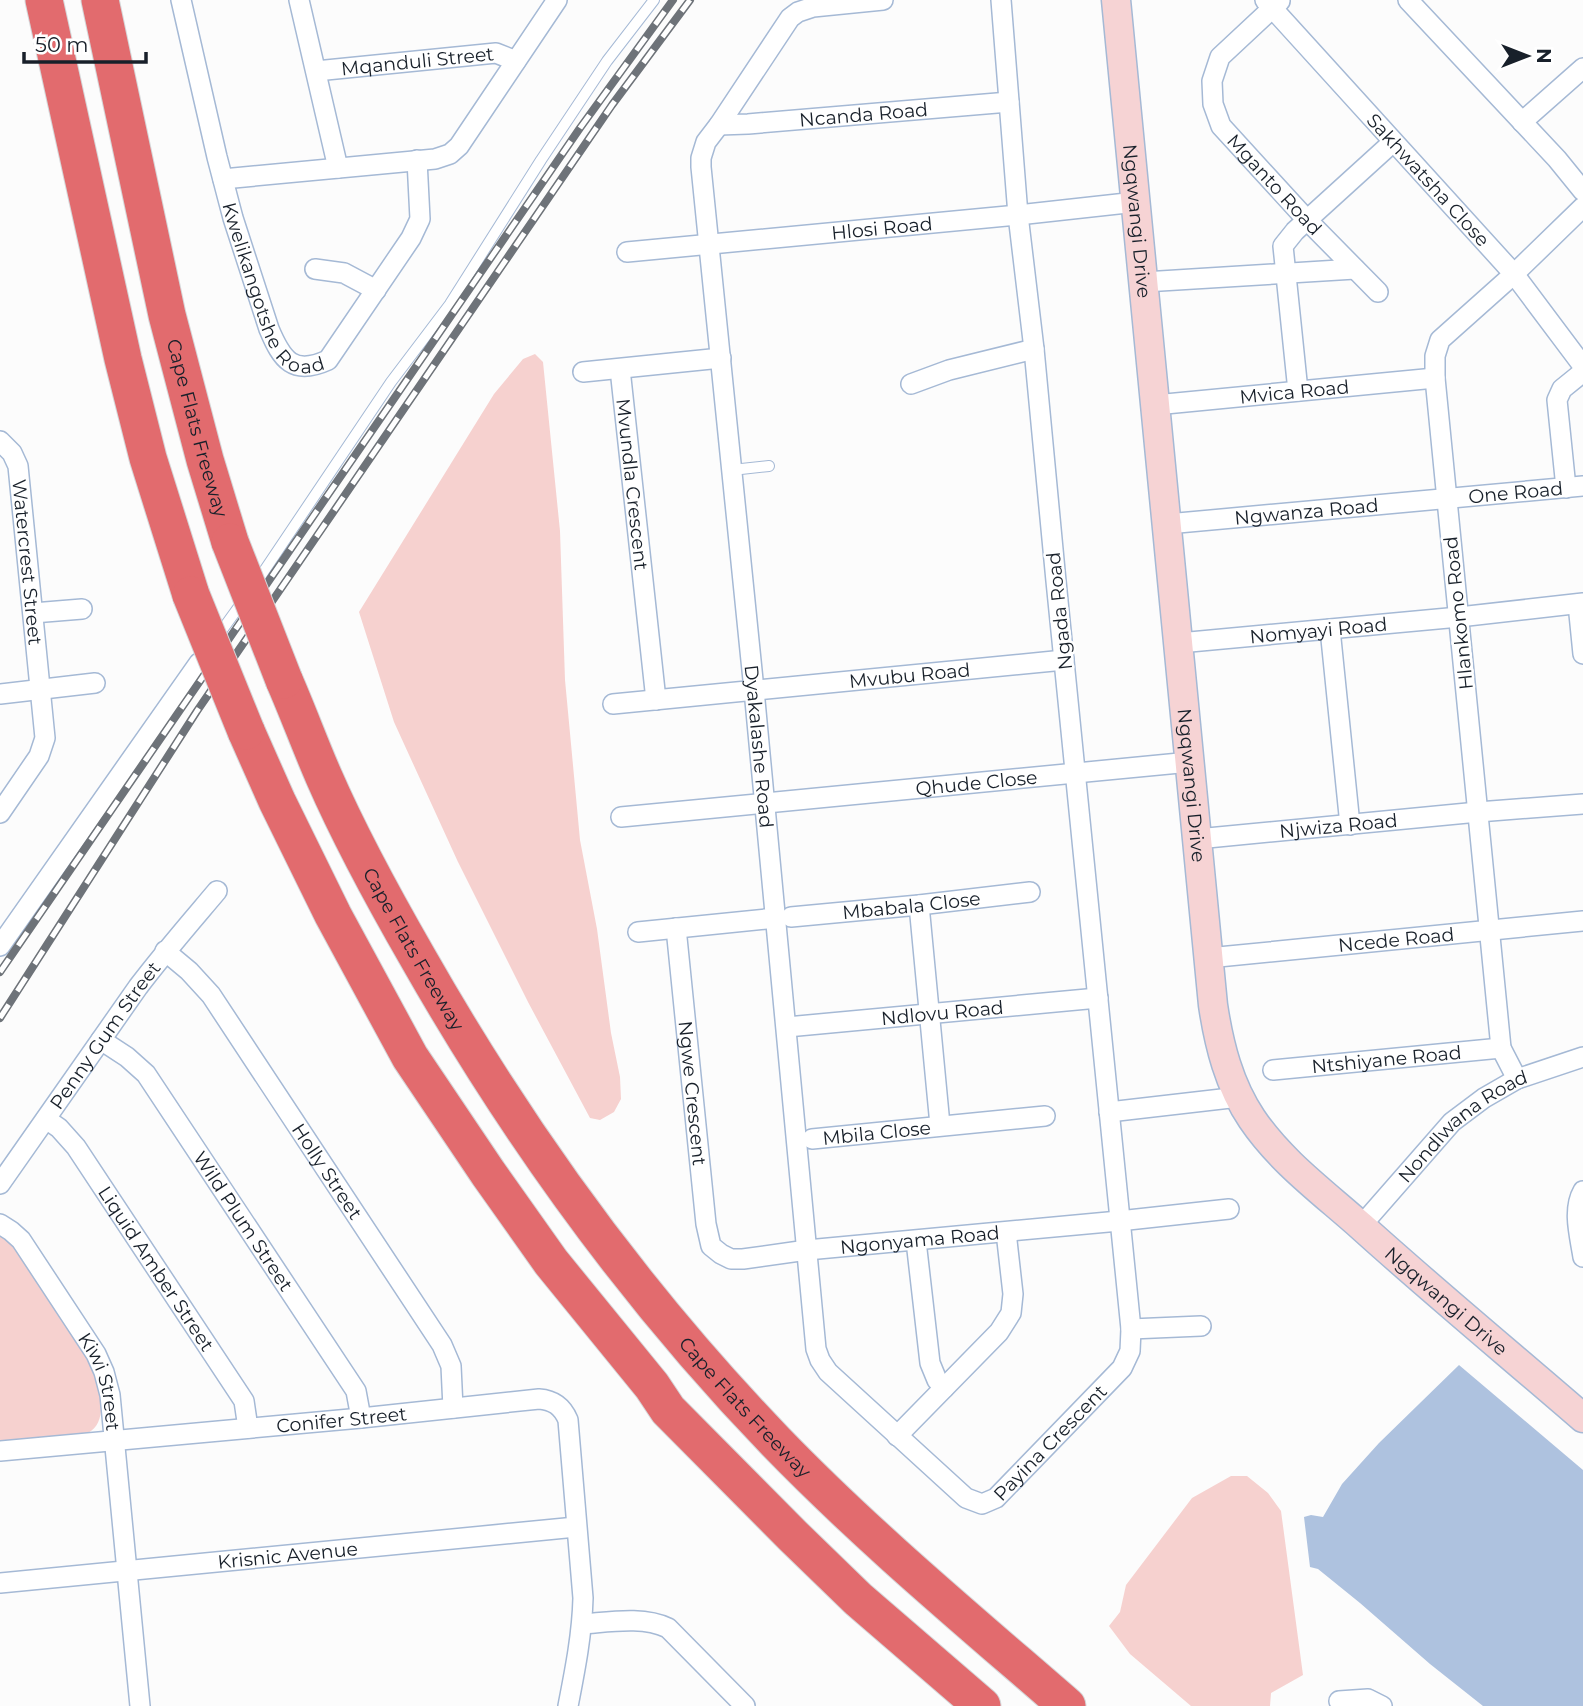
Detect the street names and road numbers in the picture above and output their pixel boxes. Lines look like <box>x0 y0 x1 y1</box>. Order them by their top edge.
street label: Mqanduli Street <box>340 42 495 80</box>
street label: Ncanda Road <box>798 98 929 132</box>
street label: Sakhwatsha Close <box>1362 109 1494 251</box>
street label: Mganto Road <box>1222 129 1326 240</box>
street label: Ngqwangi Drive <box>1118 143 1156 299</box>
street label: Kwelikangotshe Road <box>217 200 327 379</box>
street label: Hlosi Road <box>830 212 934 245</box>
street label: Cape Flats Freeway <box>162 336 233 521</box>
street label: Mvica Road <box>1238 375 1350 409</box>
street label: Mvundla Crescent <box>611 397 653 572</box>
street label: One Road <box>1467 477 1564 508</box>
street label: Watercrest Street <box>7 478 47 647</box>
street label: Ngwanza Road <box>1233 494 1379 530</box>
street label: Hlankomo Road <box>1439 535 1478 691</box>
street label: Ngada Road <box>1042 551 1077 671</box>
street label: Nomyayi Road <box>1249 613 1388 648</box>
street label: Mvubu Road <box>848 658 971 693</box>
street label: Dyakalashe Road <box>740 664 778 829</box>
street label: Ngqwangi Drive <box>1172 707 1210 864</box>
street label: Qhude Close <box>914 766 1038 800</box>
street label: Njwiza Road <box>1278 809 1398 843</box>
street label: Cape Flats Freeway <box>358 864 469 1035</box>
street label: Mbabala Close <box>841 887 982 924</box>
street label: Ncede Road <box>1337 923 1455 957</box>
street label: Penny Gum Street <box>45 957 166 1114</box>
street label: Ndlovu Road <box>880 996 1005 1030</box>
street label: Ngwe Crescent <box>673 1020 711 1167</box>
street label: Ntshiyane Road <box>1310 1041 1463 1078</box>
street label: Nondlwana Road <box>1393 1065 1530 1187</box>
street label: Mbila Close <box>821 1116 932 1150</box>
street label: Holly Street <box>287 1119 367 1224</box>
street label: Wild Plum Street <box>188 1147 298 1296</box>
street label: Liquid Amber Street <box>93 1182 219 1356</box>
street label: Ngonyama Road <box>839 1221 1001 1259</box>
street label: Ngqwangi Drive <box>1380 1242 1512 1360</box>
street label: Kiwi Street <box>73 1328 124 1432</box>
street label: Cape Flats Freeway <box>674 1332 816 1483</box>
street label: Payina Crescent <box>989 1380 1112 1506</box>
street label: Conifer Street <box>275 1402 408 1438</box>
street label: Krisnic Avenue <box>217 1537 359 1574</box>

